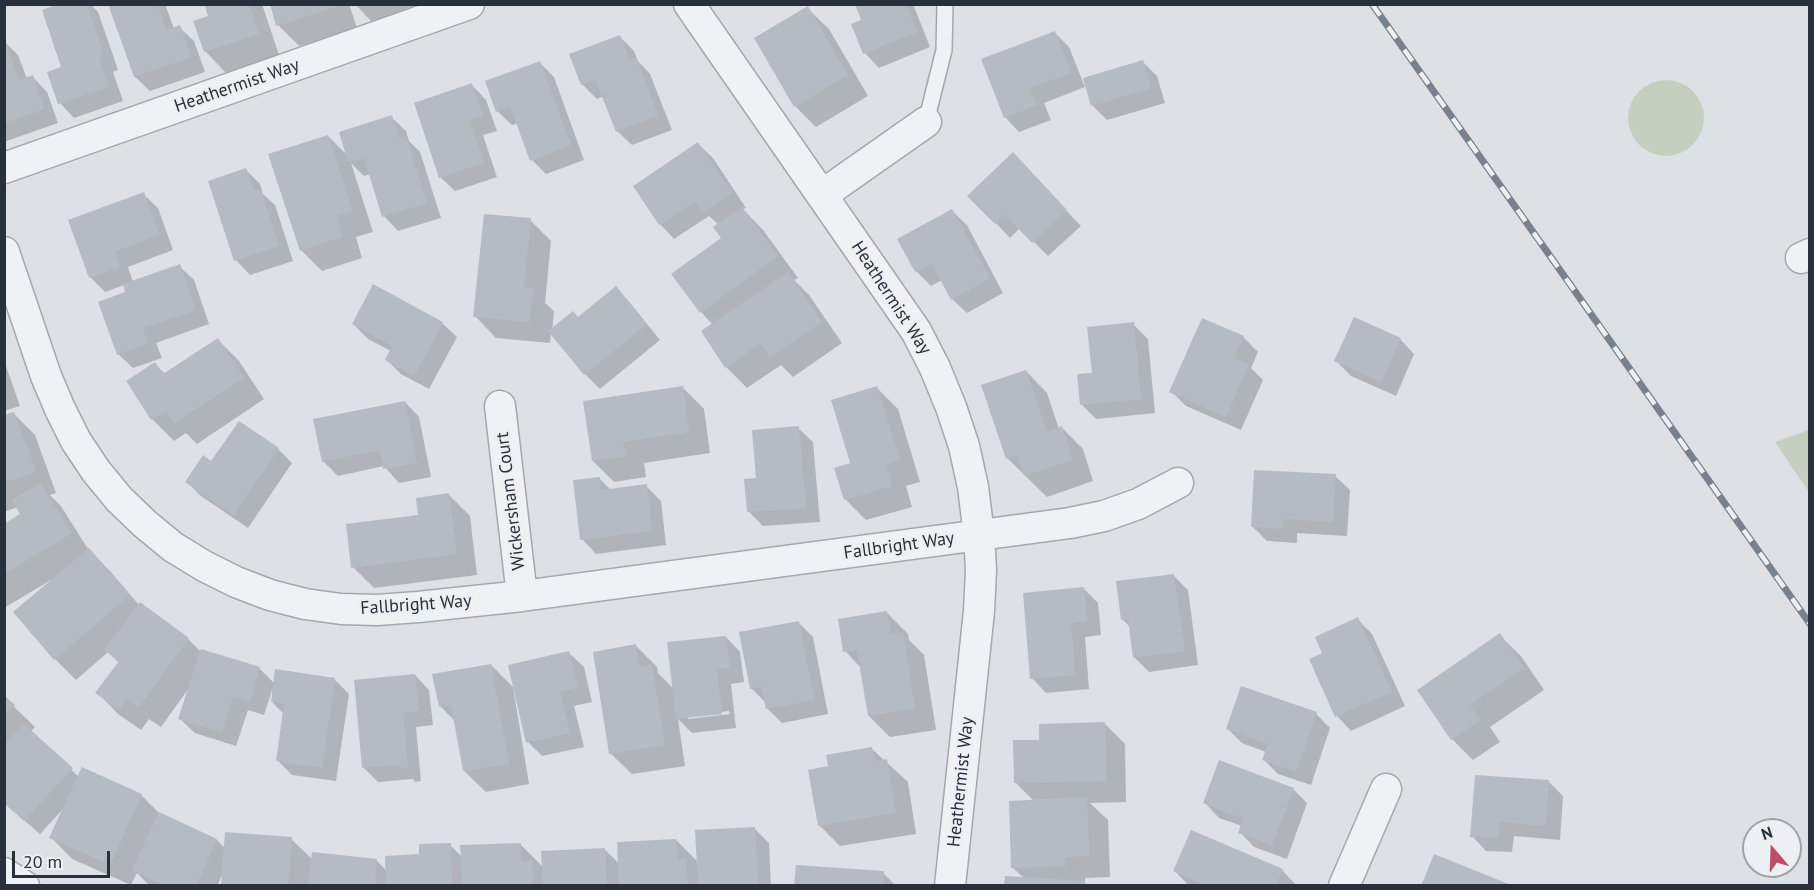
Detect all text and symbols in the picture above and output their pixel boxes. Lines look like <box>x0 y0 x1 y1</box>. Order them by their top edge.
street label: Heathermist Way <box>172 54 302 118</box>
street label: Heathermist Way <box>846 237 936 359</box>
street label: Wickersham Court <box>492 431 530 571</box>
street label: Fallbright Way <box>842 528 956 564</box>
street label: Fallbright Way <box>360 590 472 620</box>
street label: Heathermist Way <box>943 716 979 848</box>
north arrow <box>1742 818 1802 878</box>
text: N <box>1759 822 1775 844</box>
scale bar <box>15 839 112 877</box>
text: 20 m <box>23 850 62 873</box>

